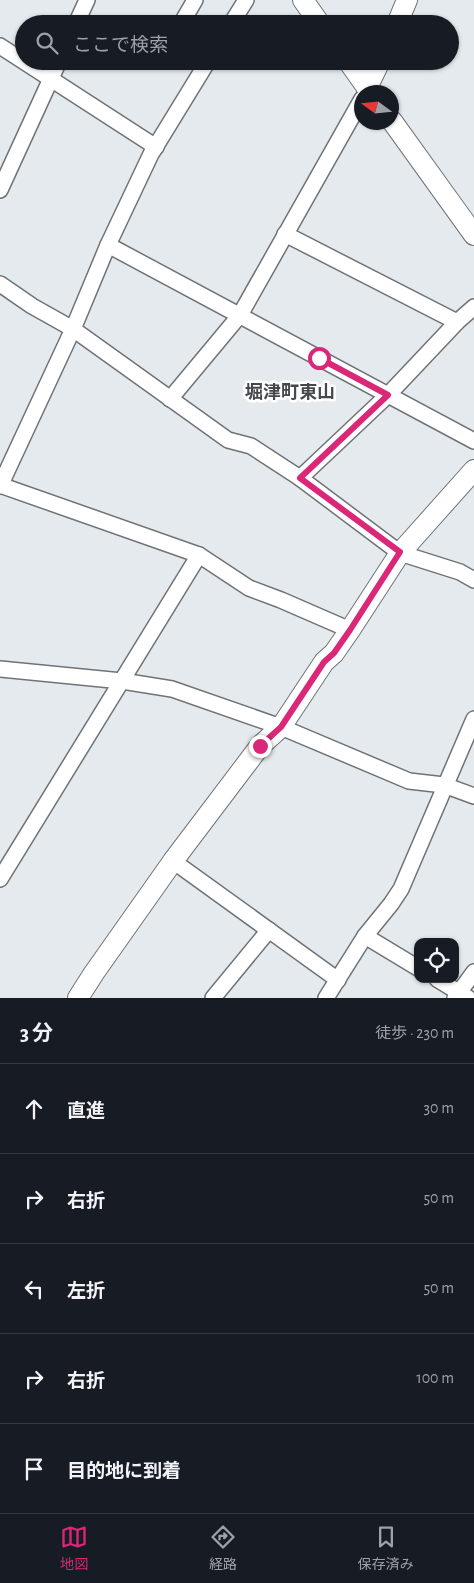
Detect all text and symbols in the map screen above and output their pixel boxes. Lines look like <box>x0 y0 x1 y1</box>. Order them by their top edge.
search box <box>15 15 459 70</box>
icon: search <box>33 29 61 57</box>
text: ここで検索 <box>73 36 168 55</box>
north arrow <box>354 85 399 130</box>
route start <box>308 347 331 370</box>
district label: 堀津町東山 <box>245 383 335 402</box>
route end <box>249 735 272 758</box>
map controls <box>414 938 459 983</box>
button: locate <box>414 938 459 983</box>
text: 3 分 <box>20 1023 53 1044</box>
text: 徒歩 · 230 m <box>375 1025 454 1041</box>
icon: ahead <box>20 1095 48 1123</box>
text: 30 m <box>424 1100 454 1116</box>
text: 直進 <box>67 1102 105 1121</box>
icon: right <box>20 1185 48 1213</box>
text: 50 m <box>423 1190 454 1206</box>
text: 右折 <box>67 1192 105 1211</box>
icon: left <box>20 1275 48 1303</box>
text: 50 m <box>423 1280 454 1296</box>
text: 左折 <box>67 1282 105 1301</box>
icon: right <box>20 1365 48 1393</box>
text: 100 m <box>416 1370 454 1386</box>
text: 右折 <box>67 1372 105 1391</box>
icon: arrive <box>20 1455 48 1483</box>
text: 目的地に到着 <box>67 1462 181 1481</box>
tab: 地図 <box>60 1523 88 1574</box>
tab: 経路 <box>209 1523 237 1574</box>
tab: 保存済み <box>358 1523 414 1574</box>

